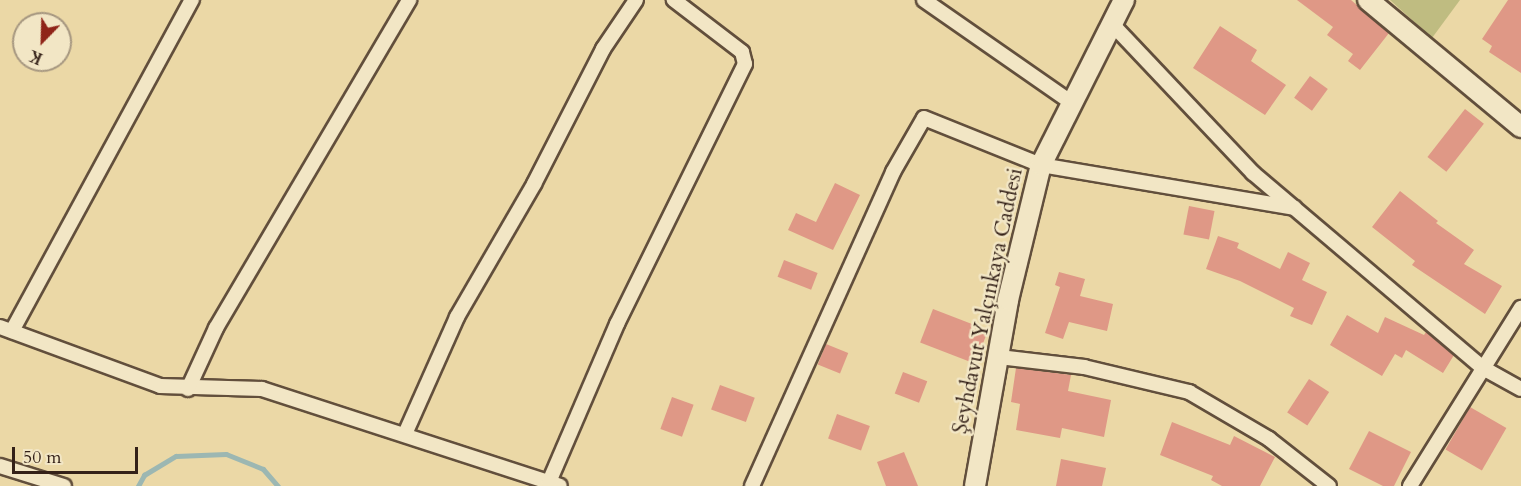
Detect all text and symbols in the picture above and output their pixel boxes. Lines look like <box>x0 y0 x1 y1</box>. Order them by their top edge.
north arrow <box>12 12 72 72</box>
text: K <box>25 44 46 69</box>
street label: Şeyhdavut Yalçınkaya Caddesi <box>948 166 1028 436</box>
scale bar <box>15 435 141 473</box>
text: 50 m <box>23 445 62 470</box>

